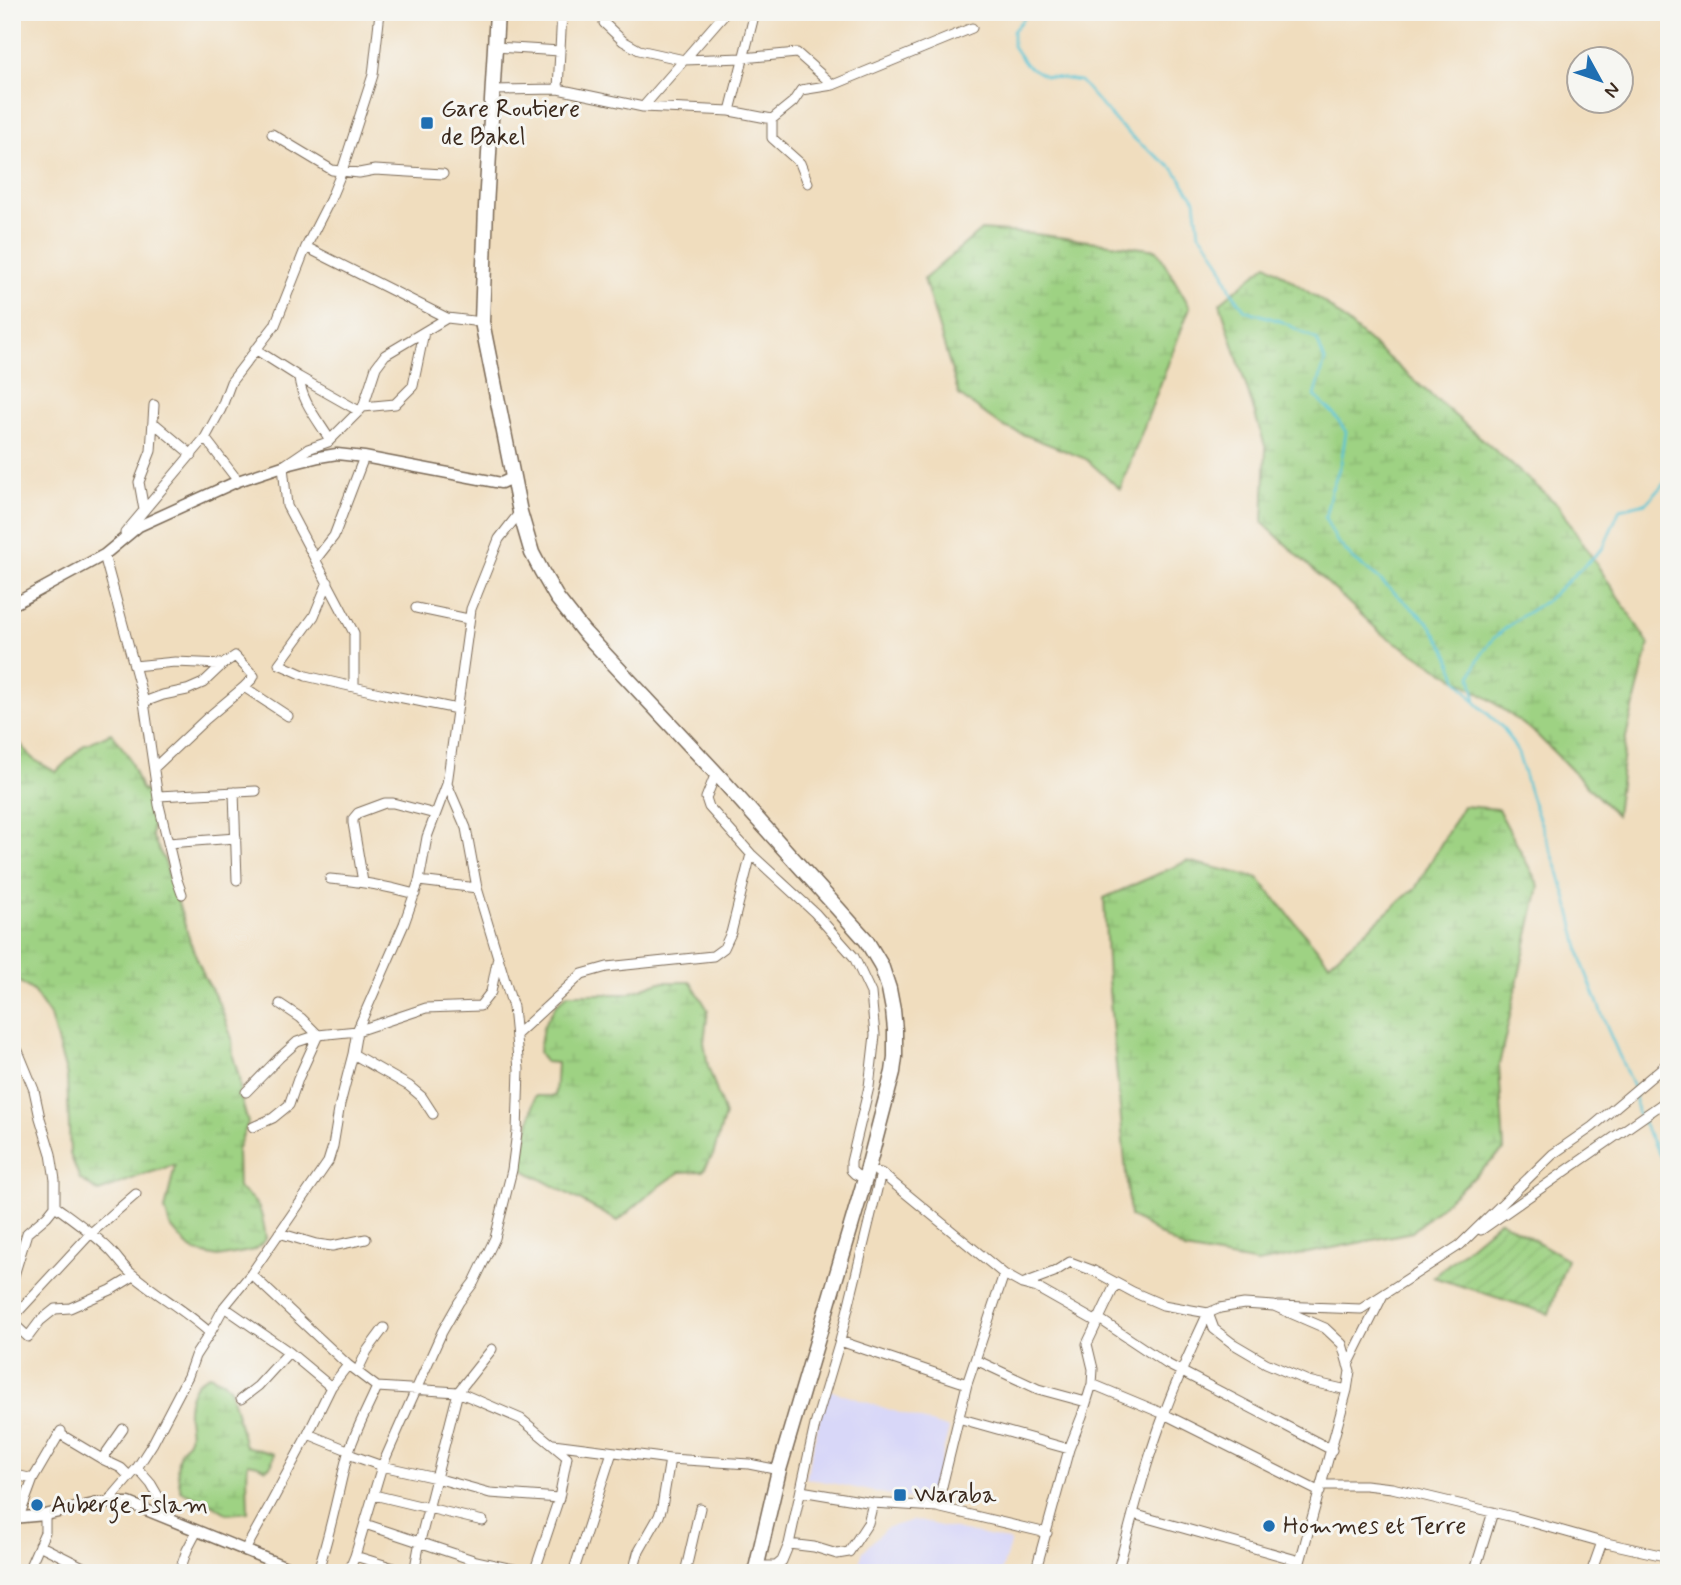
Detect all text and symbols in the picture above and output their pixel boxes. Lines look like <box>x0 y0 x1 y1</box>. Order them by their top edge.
north arrow <box>1566 46 1636 116</box>
text: N <box>1598 77 1626 103</box>
place label: Gare Routiere de Bakel <box>441 94 580 153</box>
marker: Gare Routiere de Bakel <box>419 115 435 131</box>
place label: Waraba <box>914 1480 997 1511</box>
marker: Waraba <box>892 1487 908 1503</box>
place label: Auberge Islam <box>51 1490 208 1524</box>
marker: Auberge Islam <box>29 1497 45 1513</box>
place label: Hommes et Terre <box>1283 1511 1466 1542</box>
marker: Hommes et Terre <box>1261 1518 1277 1534</box>

